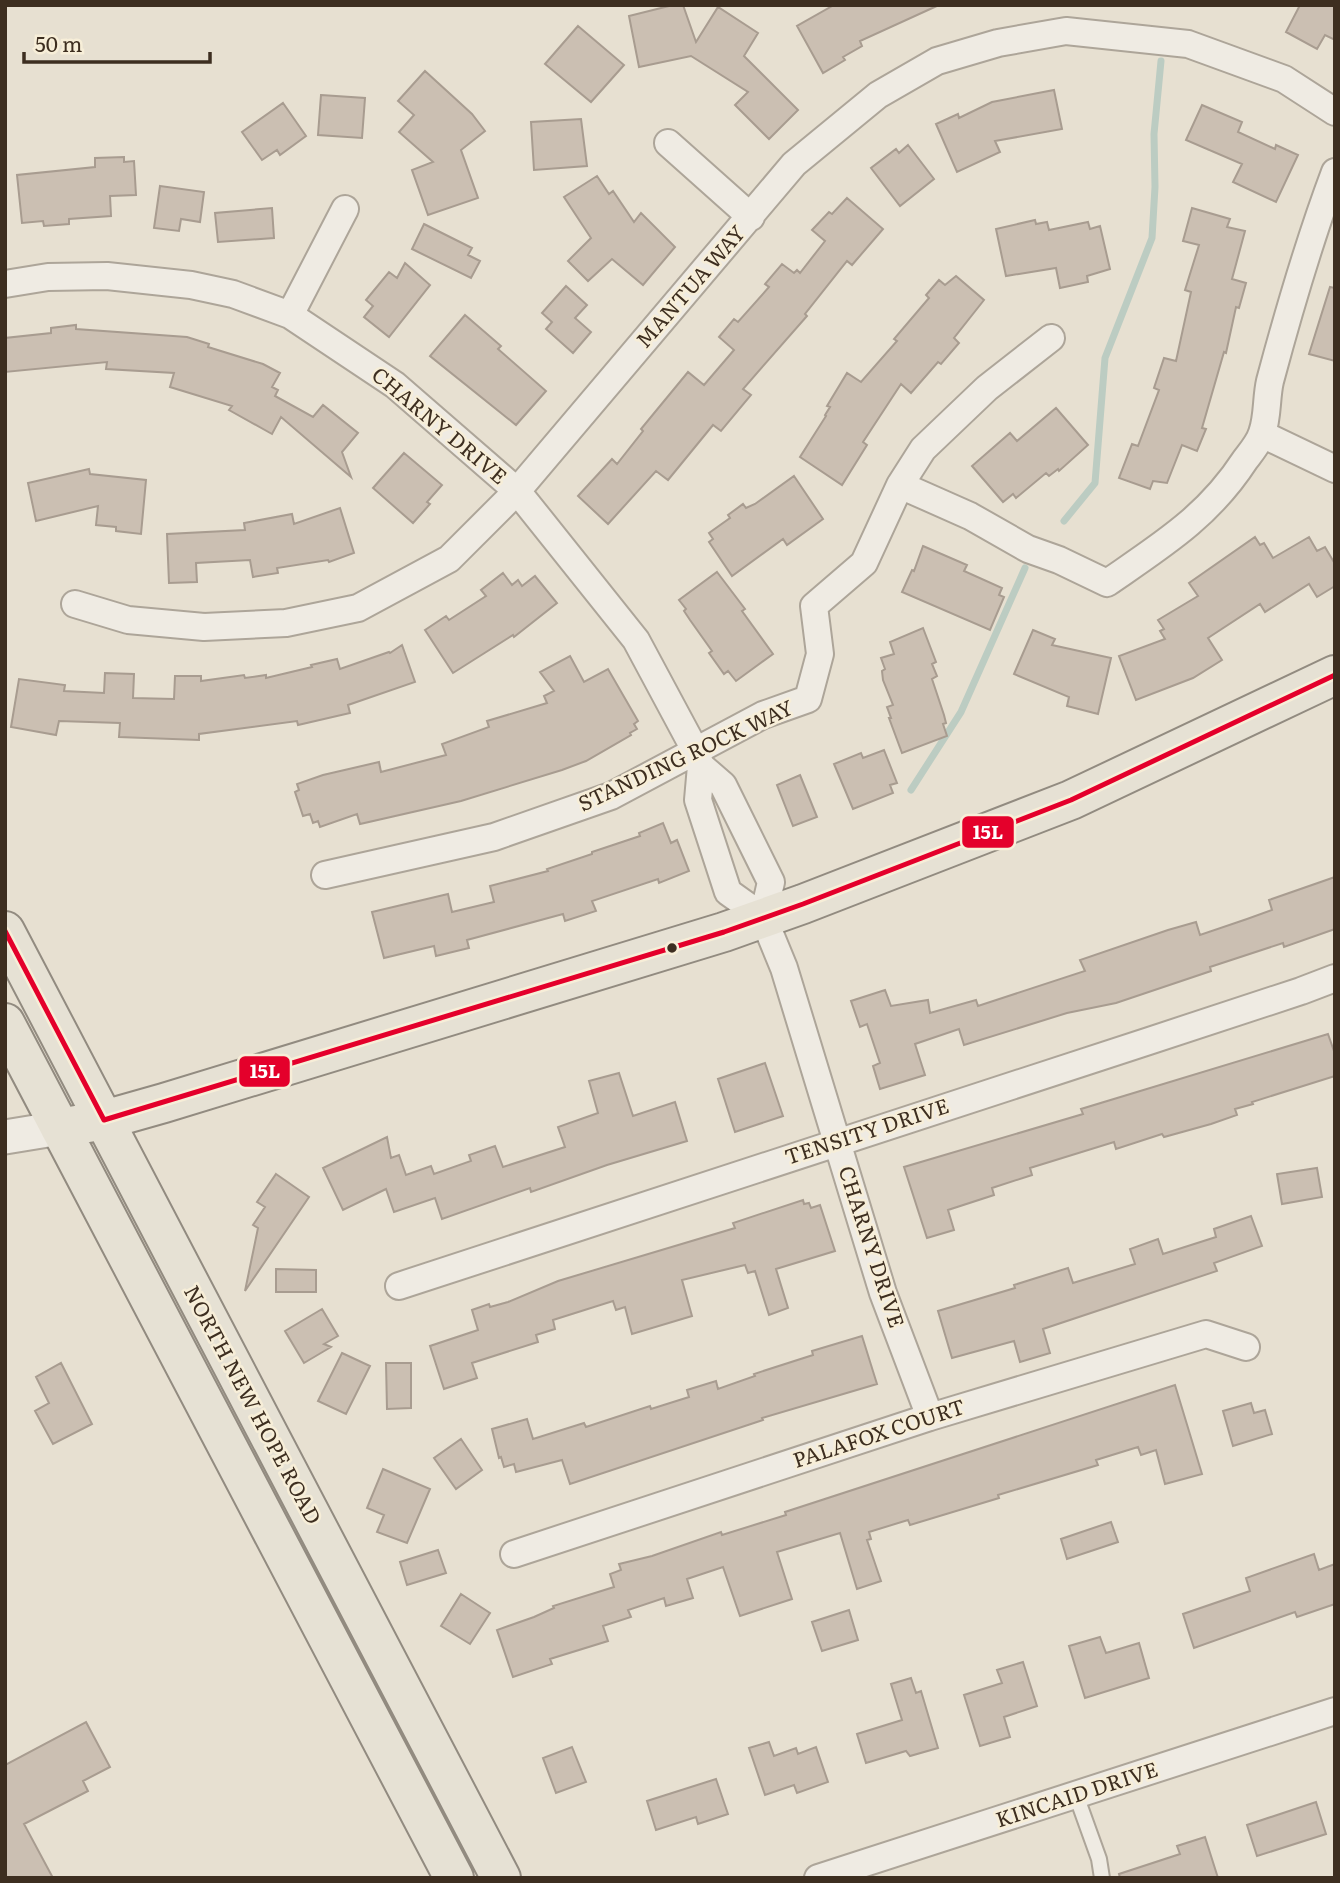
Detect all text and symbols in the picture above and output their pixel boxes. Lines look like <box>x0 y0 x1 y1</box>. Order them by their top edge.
scale bar <box>24 21 210 65</box>
text: 50 m <box>35 27 82 58</box>
street label: MANTUA WAY <box>627 217 751 353</box>
street label: CHARNY DRIVE <box>366 358 515 490</box>
street label: STANDING ROCK WAY <box>572 690 798 817</box>
line badge: 15L <box>961 815 1015 849</box>
text: 15L <box>973 817 1003 845</box>
unlabelled marker <box>665 941 679 955</box>
line badge: 15L <box>238 1055 291 1088</box>
text: 15L <box>250 1056 280 1084</box>
street label: TENSITY DRIVE <box>780 1088 952 1171</box>
street label: CHARNY DRIVE <box>833 1161 914 1331</box>
street label: NORTH NEW HOPE ROAD <box>178 1279 331 1529</box>
street label: PALAFOX COURT <box>788 1389 968 1474</box>
street label: KINCAID DRIVE <box>991 1752 1161 1833</box>

